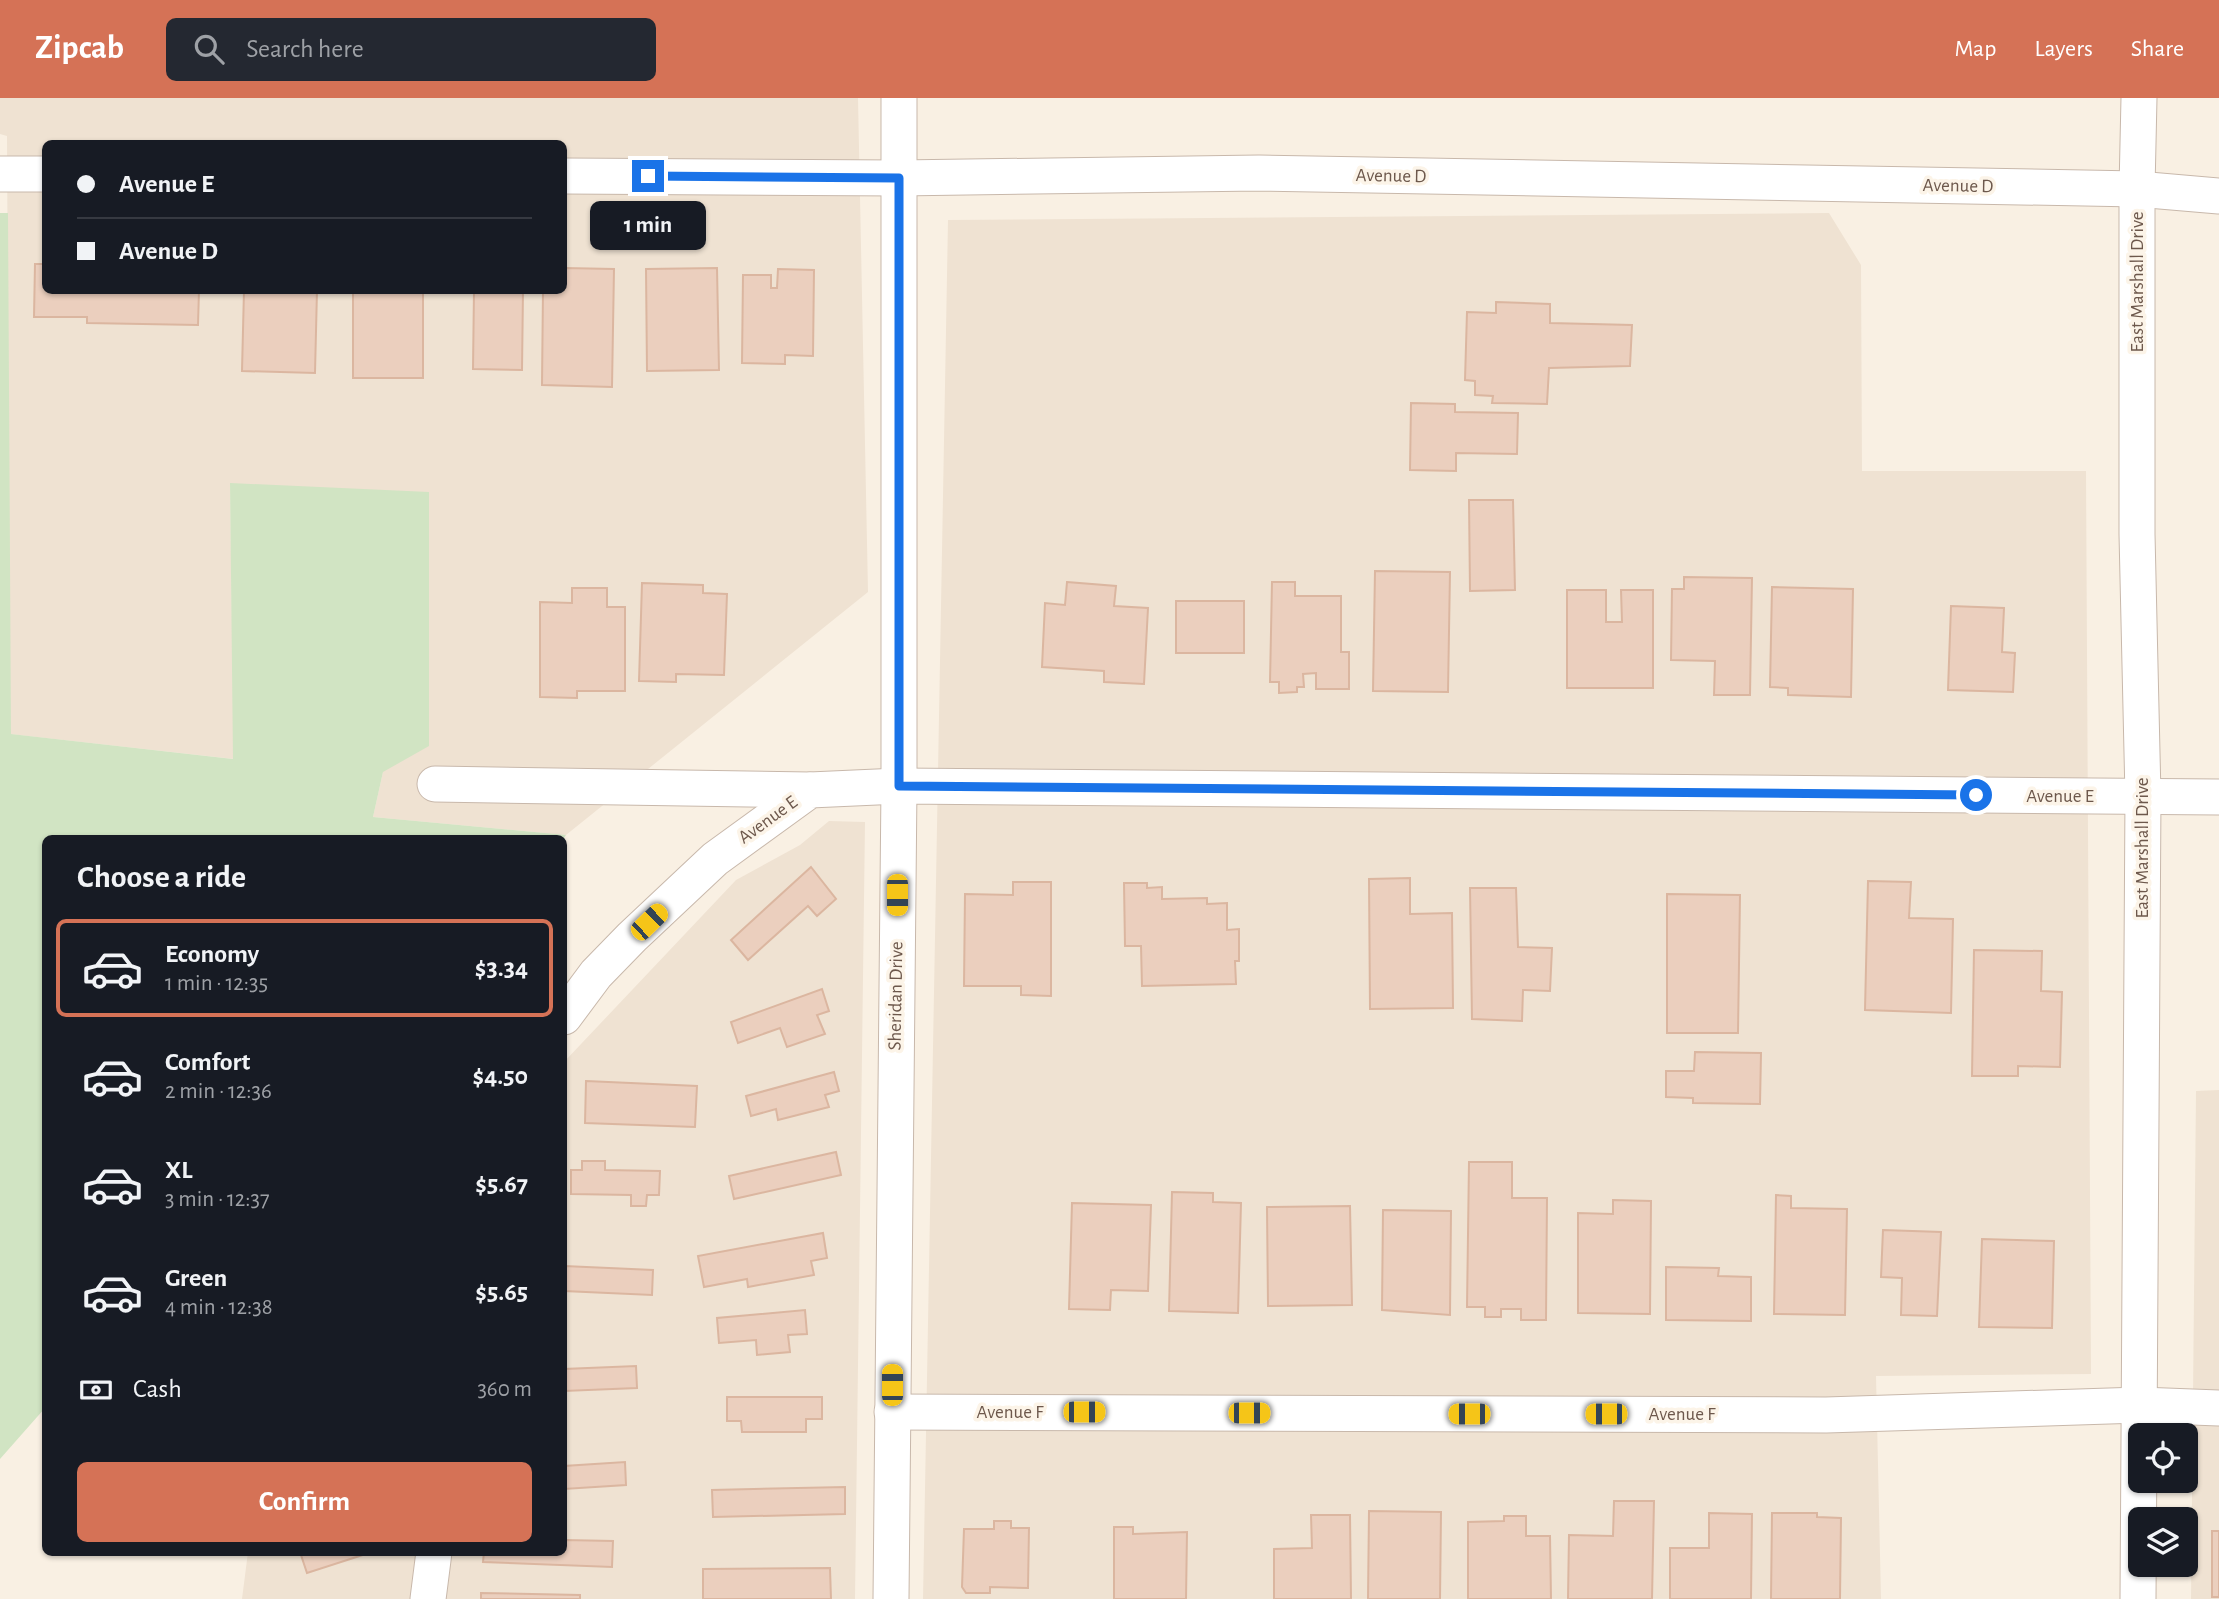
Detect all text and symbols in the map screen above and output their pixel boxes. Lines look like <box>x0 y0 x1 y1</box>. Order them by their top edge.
search box <box>166 18 656 81</box>
icon: search <box>190 30 228 68</box>
text: Zipcab <box>35 32 124 65</box>
text: Search here <box>246 36 364 62</box>
text: Map <box>1954 37 1996 61</box>
text: Layers <box>2034 37 2093 61</box>
text: Share <box>2131 37 2184 61</box>
route end <box>632 160 664 192</box>
street label: Avenue D <box>1355 166 1427 186</box>
text: Avenue E <box>119 171 214 197</box>
street label: Avenue D <box>1922 176 1994 196</box>
callout: 1 min <box>590 200 706 250</box>
street label: East Marshall Drive <box>2128 211 2147 353</box>
text: 1 min <box>624 214 672 237</box>
text: Avenue D <box>119 238 218 264</box>
street label: East Marshall Drive <box>2133 777 2152 919</box>
route start <box>1960 779 1992 811</box>
street label: Avenue E <box>2026 787 2094 806</box>
street label: Avenue E <box>735 792 801 848</box>
text: Choose a ride <box>77 861 246 893</box>
car <box>887 874 908 916</box>
car <box>627 900 672 944</box>
icon: car <box>81 937 144 1000</box>
text: Economy <box>165 941 259 967</box>
street label: Sheridan Drive <box>886 941 906 1051</box>
text: $3.34 <box>475 955 528 981</box>
text: 1 min · 12:35 <box>165 972 268 995</box>
icon: car <box>81 1045 144 1108</box>
text: Comfort <box>165 1049 250 1075</box>
text: $4.50 <box>472 1063 528 1089</box>
text: 2 min · 12:36 <box>165 1080 272 1103</box>
icon: car <box>81 1153 144 1216</box>
text: XL <box>165 1157 192 1183</box>
text: $5.67 <box>475 1171 528 1197</box>
text: 3 min · 12:37 <box>165 1188 270 1211</box>
icon: car <box>81 1261 144 1324</box>
text: Green <box>165 1265 227 1291</box>
text: $5.65 <box>475 1279 528 1305</box>
text: 4 min · 12:38 <box>165 1296 273 1319</box>
car <box>882 1364 903 1406</box>
icon: cash <box>77 1371 115 1409</box>
text: Cash <box>133 1376 182 1402</box>
text: 360 m <box>477 1378 532 1401</box>
car <box>1064 1402 1106 1423</box>
street label: Avenue F <box>977 1403 1044 1422</box>
car <box>1229 1403 1271 1424</box>
car <box>1449 1404 1491 1425</box>
car <box>1586 1404 1628 1425</box>
street label: Avenue F <box>1649 1405 1716 1424</box>
map controls <box>2128 1423 2198 1577</box>
button: locate <box>2128 1423 2198 1493</box>
button: Confirm <box>77 1462 532 1542</box>
button: layers <box>2128 1507 2198 1577</box>

